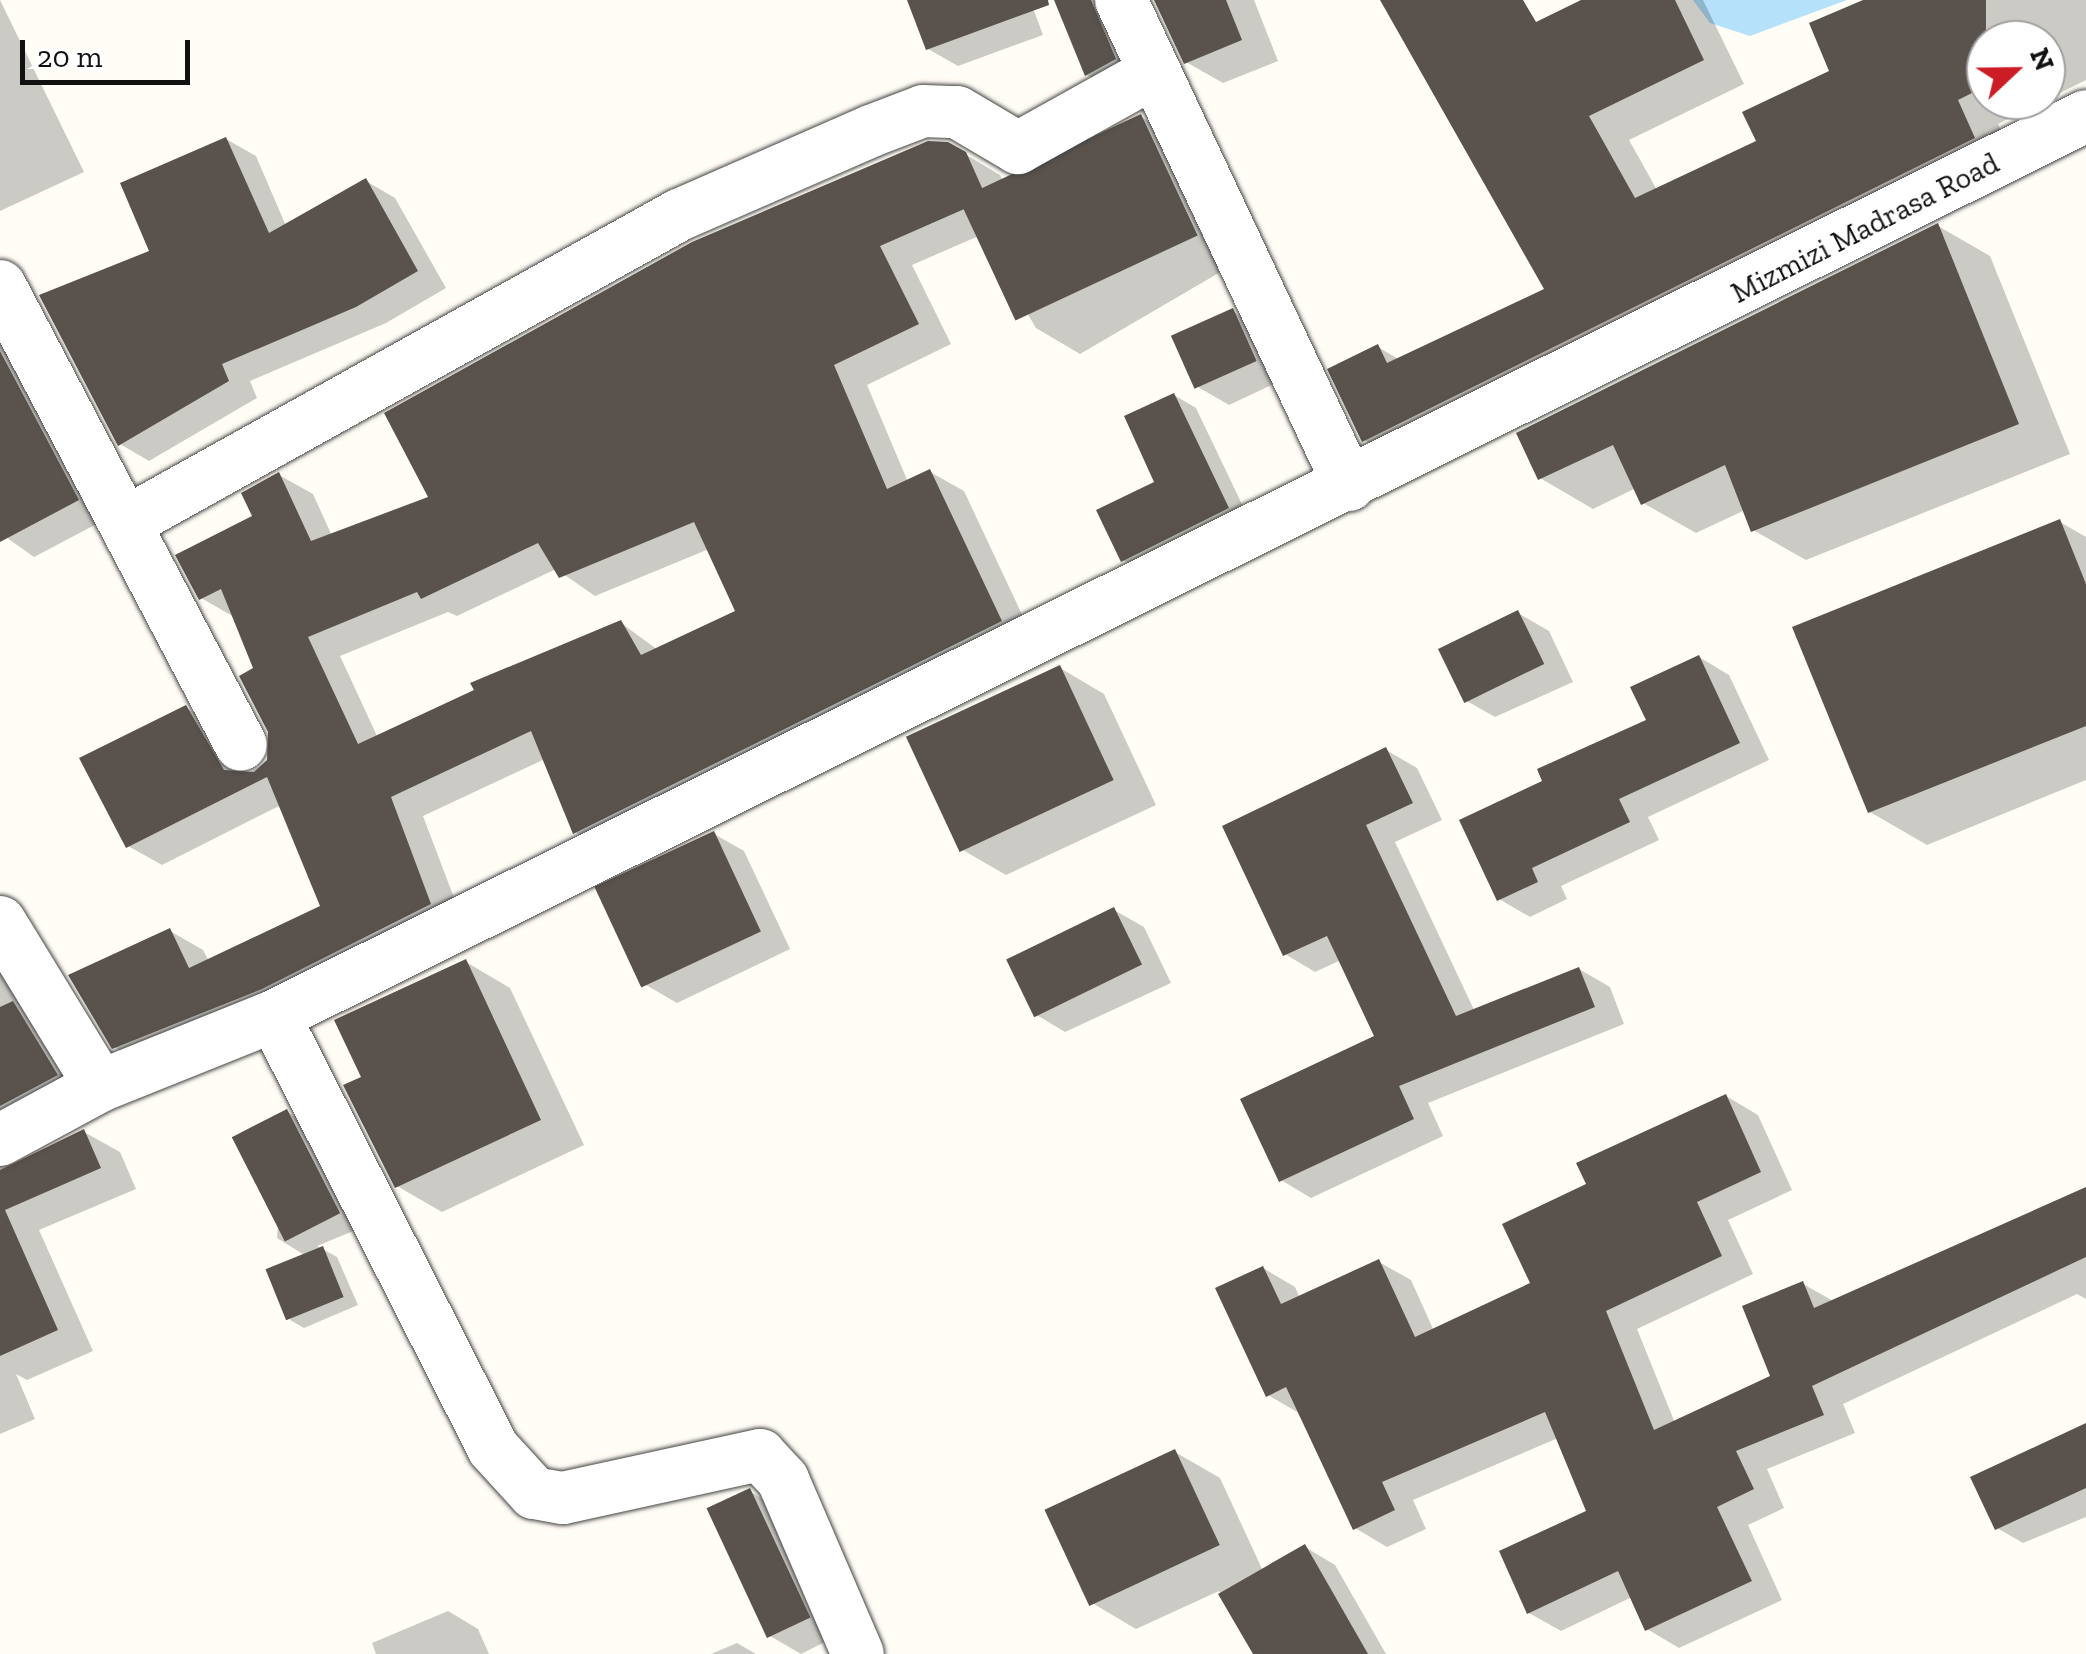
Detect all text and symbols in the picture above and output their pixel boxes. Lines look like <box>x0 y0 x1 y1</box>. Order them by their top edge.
scale bar <box>25 20 195 82</box>
north arrow <box>1966 20 2066 120</box>
text: 20 m <box>37 39 102 75</box>
text: N <box>2023 43 2062 75</box>
street label: Mizmizi Madrasa Road <box>1725 145 2005 311</box>

